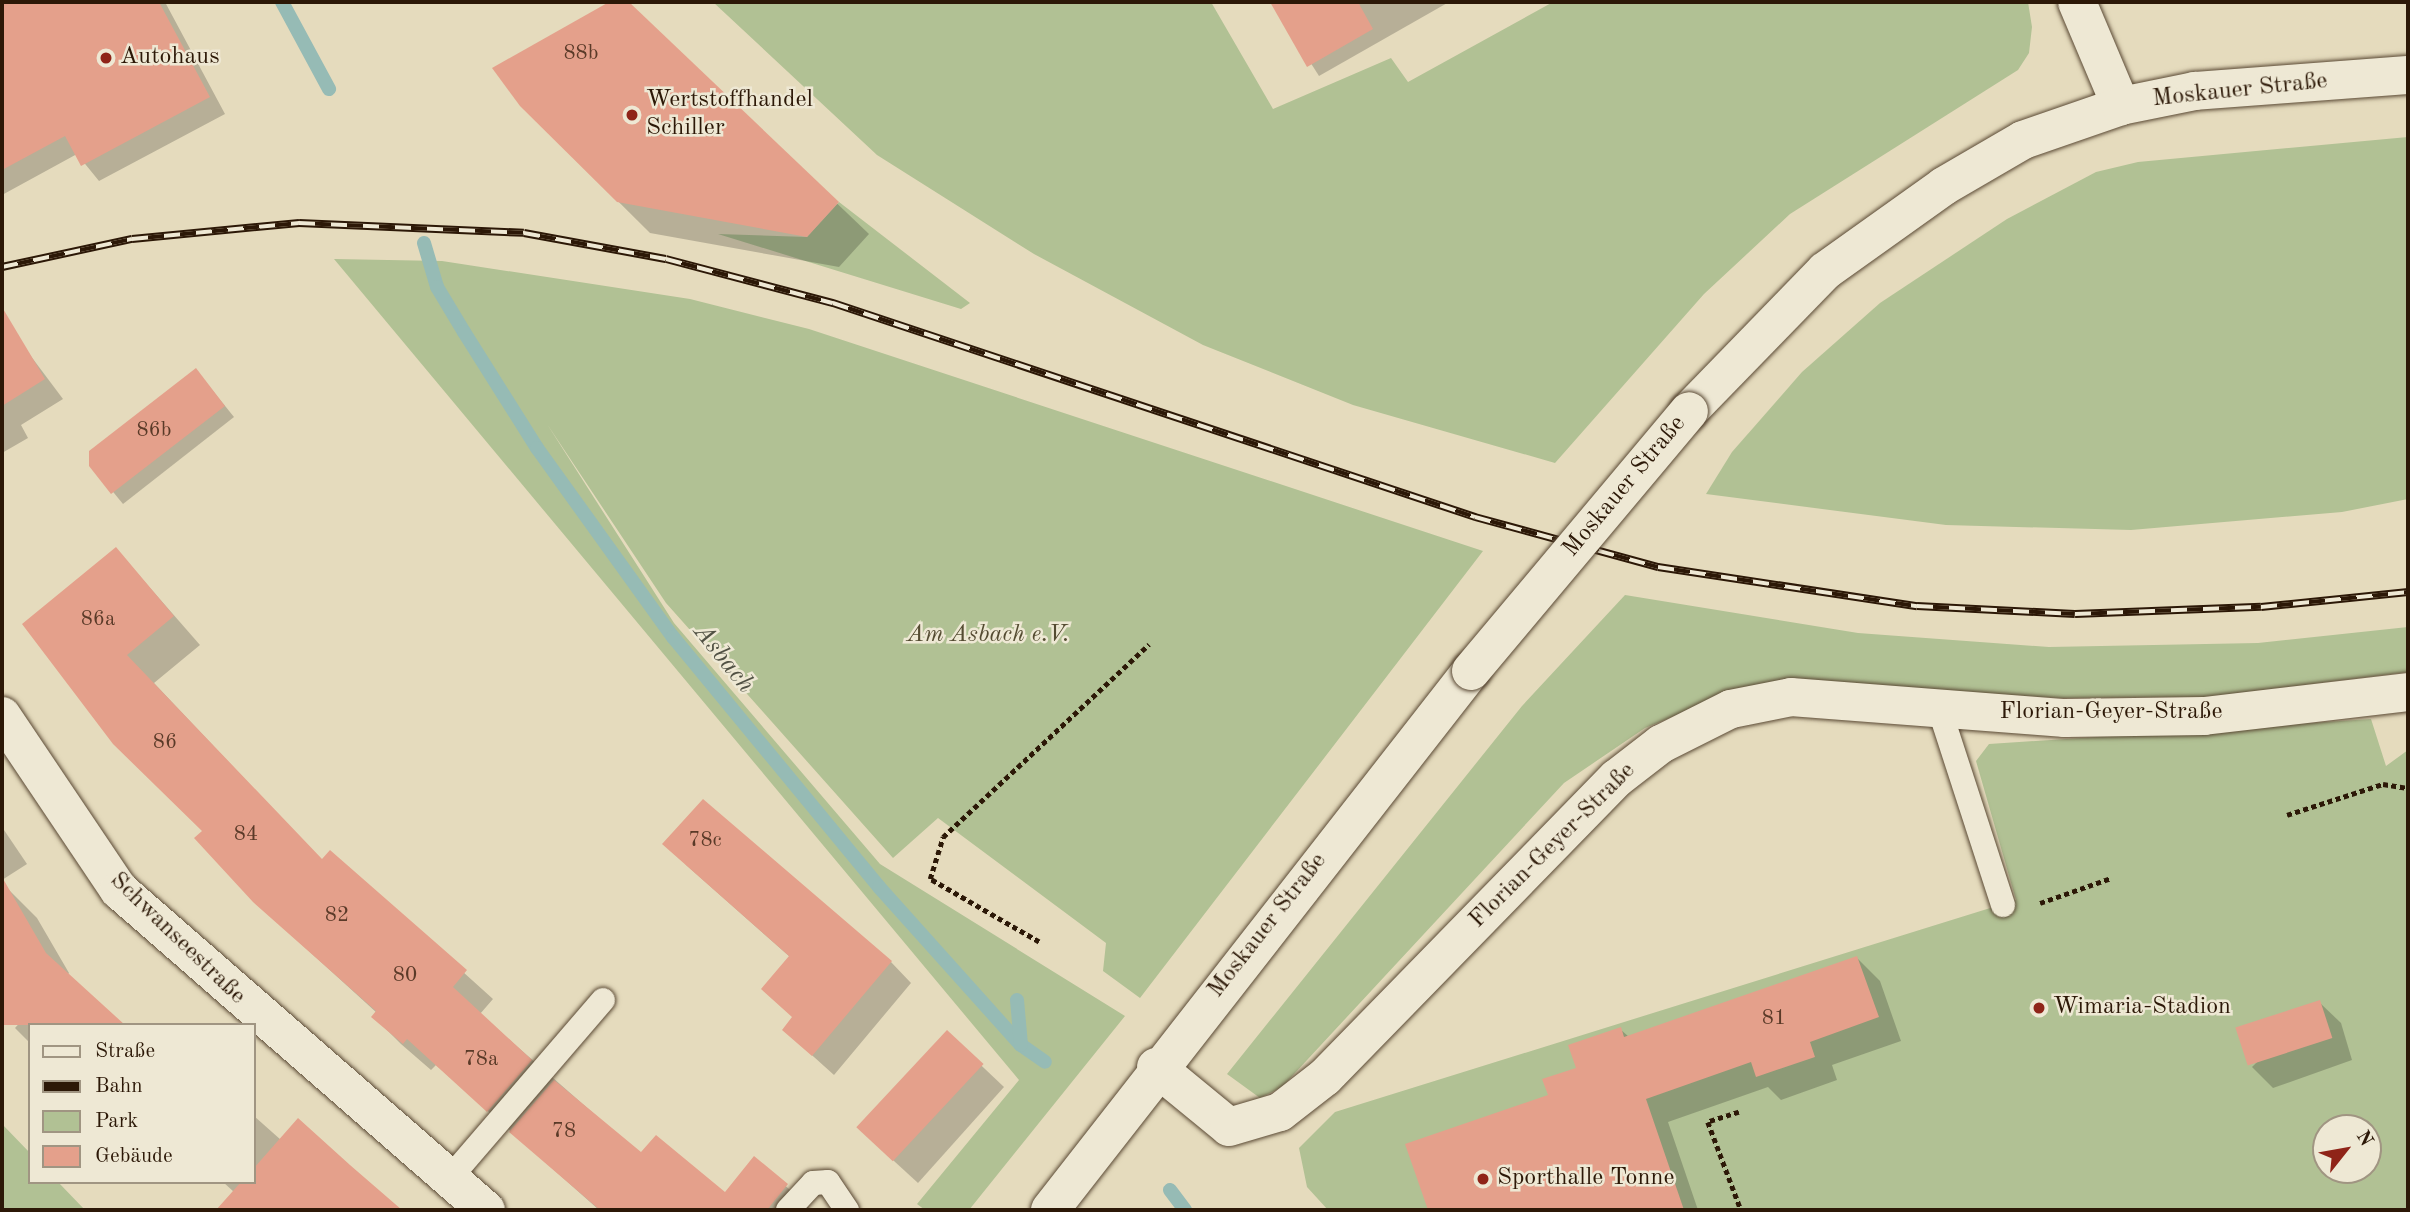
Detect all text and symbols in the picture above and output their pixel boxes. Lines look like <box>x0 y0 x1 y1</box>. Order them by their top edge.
house number: 88b <box>563 41 599 67</box>
place label: Autohaus <box>120 44 220 72</box>
marker: Autohaus <box>98 50 114 66</box>
street label: Moskauer Straße <box>2151 67 2329 115</box>
place label: Wertstoffhandel Schiller <box>646 87 813 143</box>
marker: Wertstoffhandel Schiller <box>624 107 640 123</box>
street label: Moskauer Straße <box>1557 410 1693 564</box>
house number: 86b <box>136 418 172 444</box>
house number: 86a <box>81 607 115 633</box>
water label: Asbach <box>686 618 760 700</box>
park label: Am Asbach e.V. <box>907 622 1069 650</box>
street label: Florian-Geyer-Straße <box>2000 699 2222 727</box>
house number: 86 <box>153 730 177 756</box>
street label: Florian-Geyer-Straße <box>1464 757 1642 935</box>
house number: 84 <box>234 822 258 848</box>
house number: 78c <box>688 828 722 854</box>
street label: Moskauer Straße <box>1203 848 1333 1004</box>
street label: Schwanseestraße <box>103 867 251 1011</box>
house number: 82 <box>325 903 349 929</box>
house number: 80 <box>393 963 417 989</box>
place label: Wimaria-Stadion <box>2053 994 2231 1022</box>
marker: Wimaria-Stadion <box>2031 1000 2047 1016</box>
house number: 81 <box>1762 1006 1786 1032</box>
legend <box>28 1023 256 1184</box>
text: Straße <box>95 1041 155 1062</box>
house number: 78a <box>464 1047 498 1073</box>
text: Bahn <box>95 1076 143 1097</box>
text: Park <box>95 1111 138 1132</box>
north arrow <box>2312 1114 2382 1184</box>
house number: 78 <box>552 1119 576 1145</box>
text: N <box>2352 1128 2376 1150</box>
text: Gebäude <box>95 1146 173 1167</box>
place label: Sporthalle Tonne <box>1497 1165 1674 1193</box>
marker: Sporthalle Tonne <box>1475 1171 1491 1187</box>

